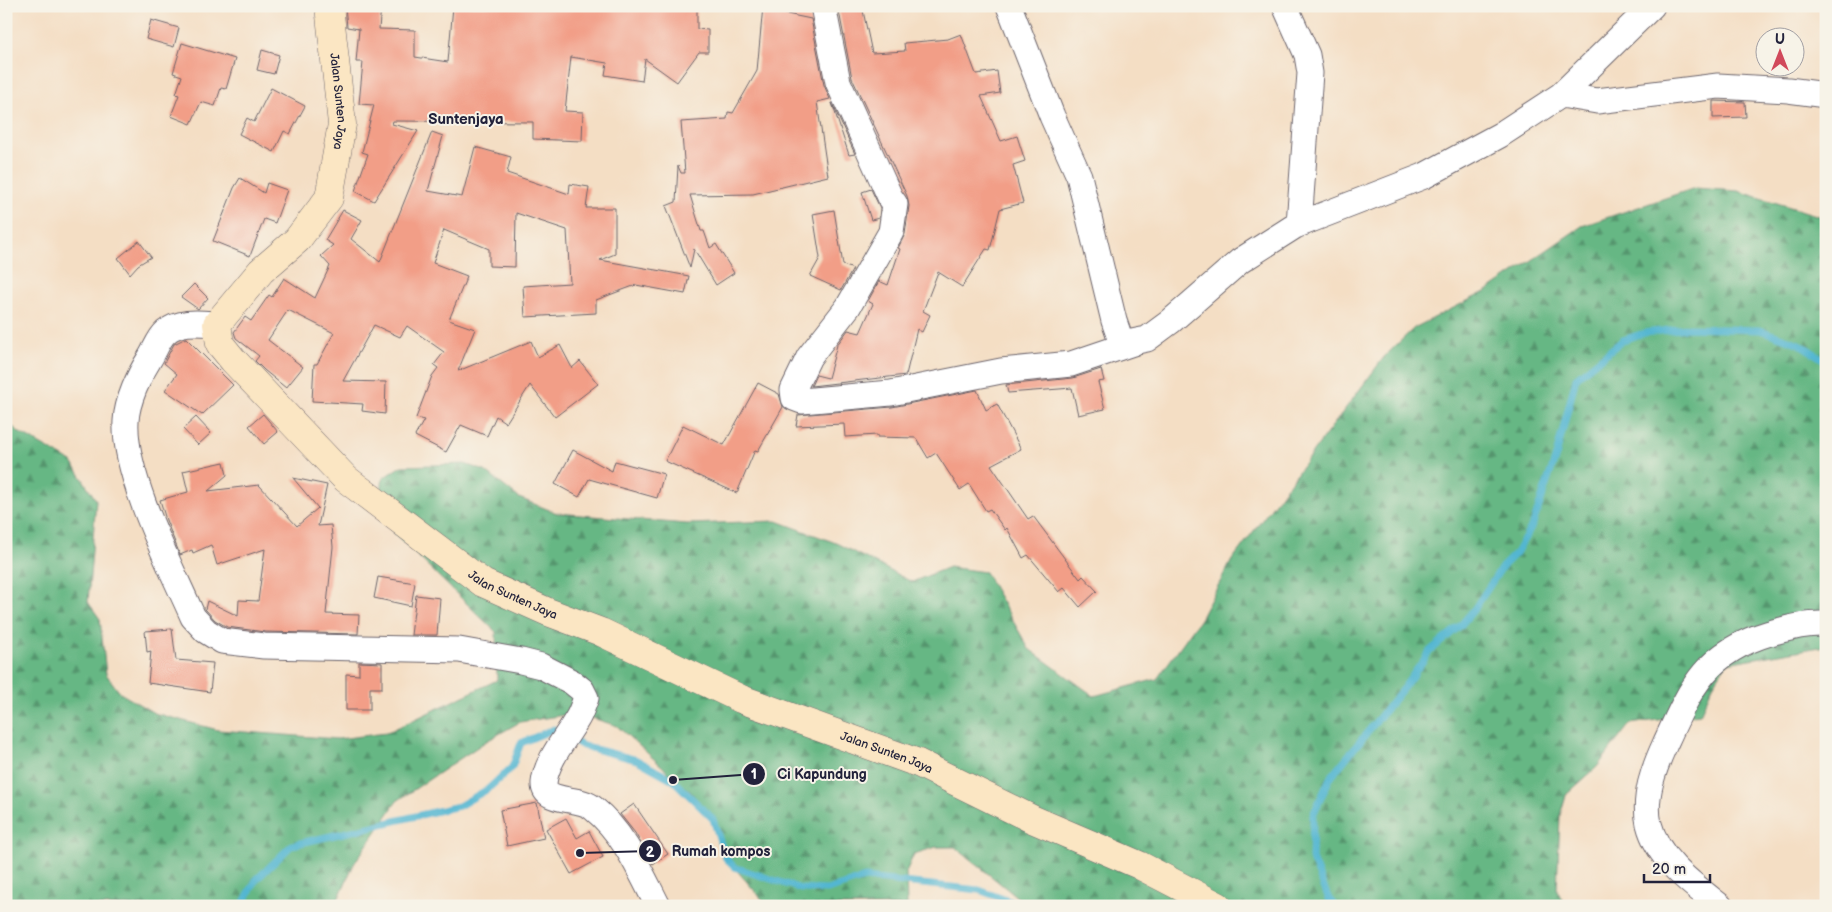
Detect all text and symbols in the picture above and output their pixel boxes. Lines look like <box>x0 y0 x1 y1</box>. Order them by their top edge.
north arrow <box>1754 28 1804 78</box>
text: U <box>1775 31 1785 48</box>
street label: Jalan Sunten Jaya <box>327 52 350 151</box>
district label: Suntenjaya <box>428 110 504 129</box>
street label: Jalan Sunten Jaya <box>465 567 560 622</box>
street label: Jalan Sunten Jaya <box>838 728 935 777</box>
callout: Ci Kapundung <box>742 760 876 789</box>
text: 1 <box>751 765 757 784</box>
text: Ci Kapundung <box>777 766 867 783</box>
callout: Rumah kompos <box>637 837 781 866</box>
text: 2 <box>646 843 655 862</box>
text: Rumah kompos <box>672 843 770 860</box>
scale bar <box>1644 852 1711 884</box>
text: 20 m <box>1652 860 1686 879</box>

